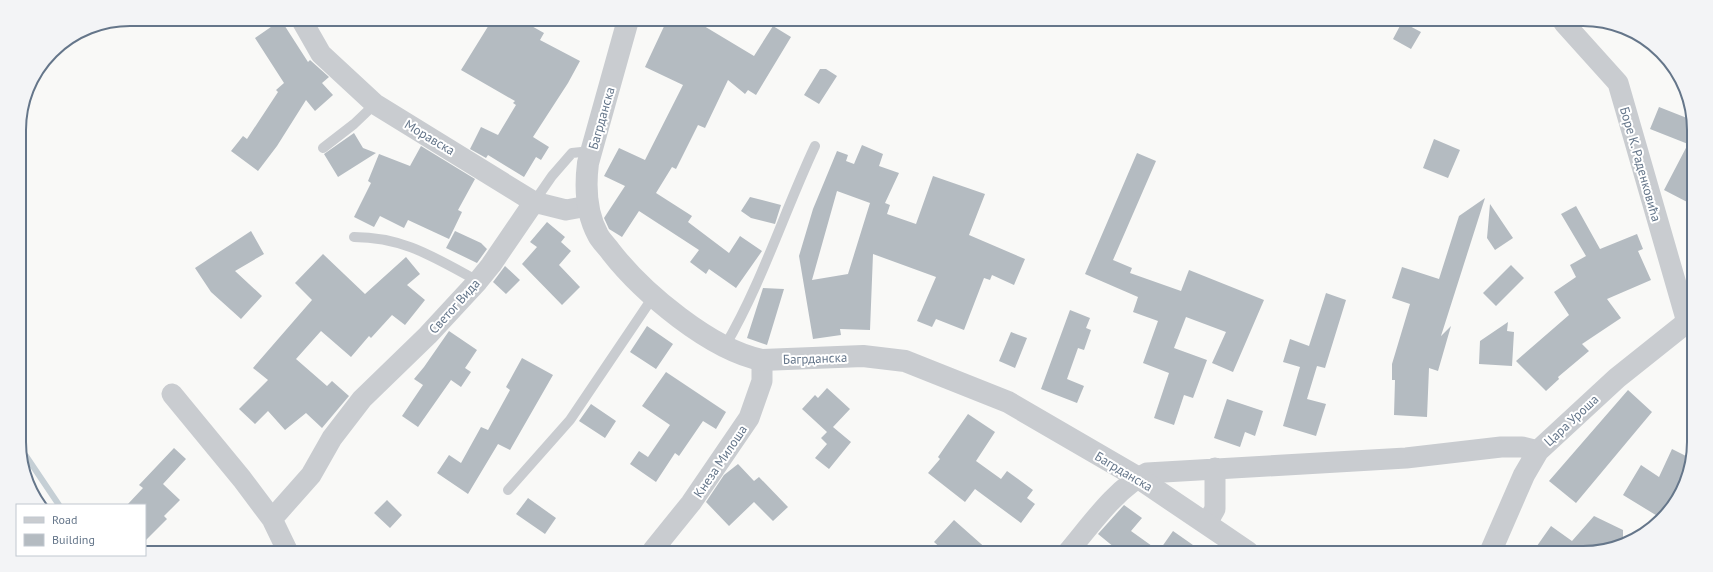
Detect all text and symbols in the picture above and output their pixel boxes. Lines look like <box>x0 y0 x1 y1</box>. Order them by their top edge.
street label: Багрданска <box>584 85 619 151</box>
street label: Боре К. Раденковића <box>1616 105 1665 223</box>
street label: Моравска <box>401 116 458 159</box>
street label: Светог Вида <box>425 275 484 337</box>
street label: Багрданска <box>783 349 847 368</box>
street label: Цара Уроша <box>1541 391 1602 450</box>
street label: Кнеза Милоша <box>690 422 751 501</box>
street label: Багрданска <box>1092 448 1156 495</box>
legend <box>16 504 146 556</box>
text: Road <box>52 512 77 527</box>
text: Building <box>52 532 95 547</box>

